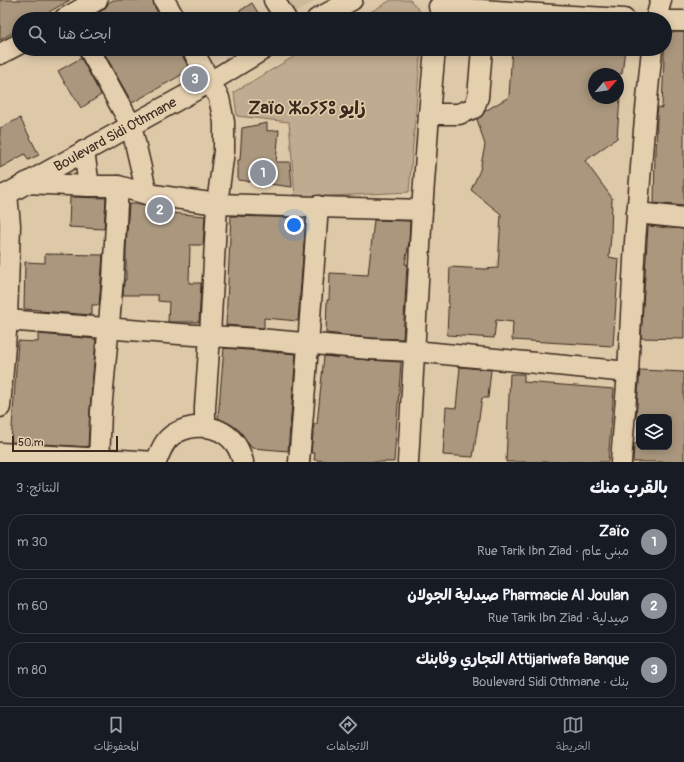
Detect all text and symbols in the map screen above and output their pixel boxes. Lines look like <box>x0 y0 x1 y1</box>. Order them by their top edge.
search box <box>12 12 672 56</box>
icon: search <box>26 23 48 45</box>
text: ابحث هنا <box>58 25 111 44</box>
pin: 3 <box>182 64 208 94</box>
north arrow <box>588 68 624 104</box>
street label: Boulevard Sidi Othmane <box>51 94 180 175</box>
district label: Zaïo ⵣⴰⵢⵢⵓ زايو <box>248 97 366 120</box>
pin: 1 <box>250 158 276 188</box>
pin: 2 <box>147 195 173 225</box>
your location <box>284 215 304 235</box>
map controls <box>636 414 672 450</box>
button: layers <box>636 414 672 450</box>
scale bar <box>12 434 118 453</box>
text: 50 m <box>18 436 44 449</box>
text: بالقرب منك <box>590 477 668 498</box>
text: النتائج: 3 <box>16 480 60 496</box>
text: Zaïo <box>599 522 629 541</box>
text: 30 m <box>17 534 48 550</box>
text: 1 <box>651 534 657 550</box>
text: مبنى عام · Rue Tarik Ibn Ziad <box>477 543 629 559</box>
text: Pharmacie Al Joulan صيدلية الجولان <box>407 586 629 605</box>
text: 60 m <box>17 598 48 614</box>
text: 2 <box>650 598 658 614</box>
text: صيدلية · Rue Tarik Ibn Ziad <box>488 610 629 626</box>
text: Attijariwafa Banque التجاري وفابنك <box>416 650 629 669</box>
text: 80 m <box>17 662 47 678</box>
text: 3 <box>650 662 658 678</box>
text: بنك · Boulevard Sidi Othmane <box>472 674 629 690</box>
tab: المحفوظات <box>94 714 139 756</box>
tab: الاتجاهات <box>326 714 369 756</box>
tab: الخريطة <box>556 714 590 756</box>

